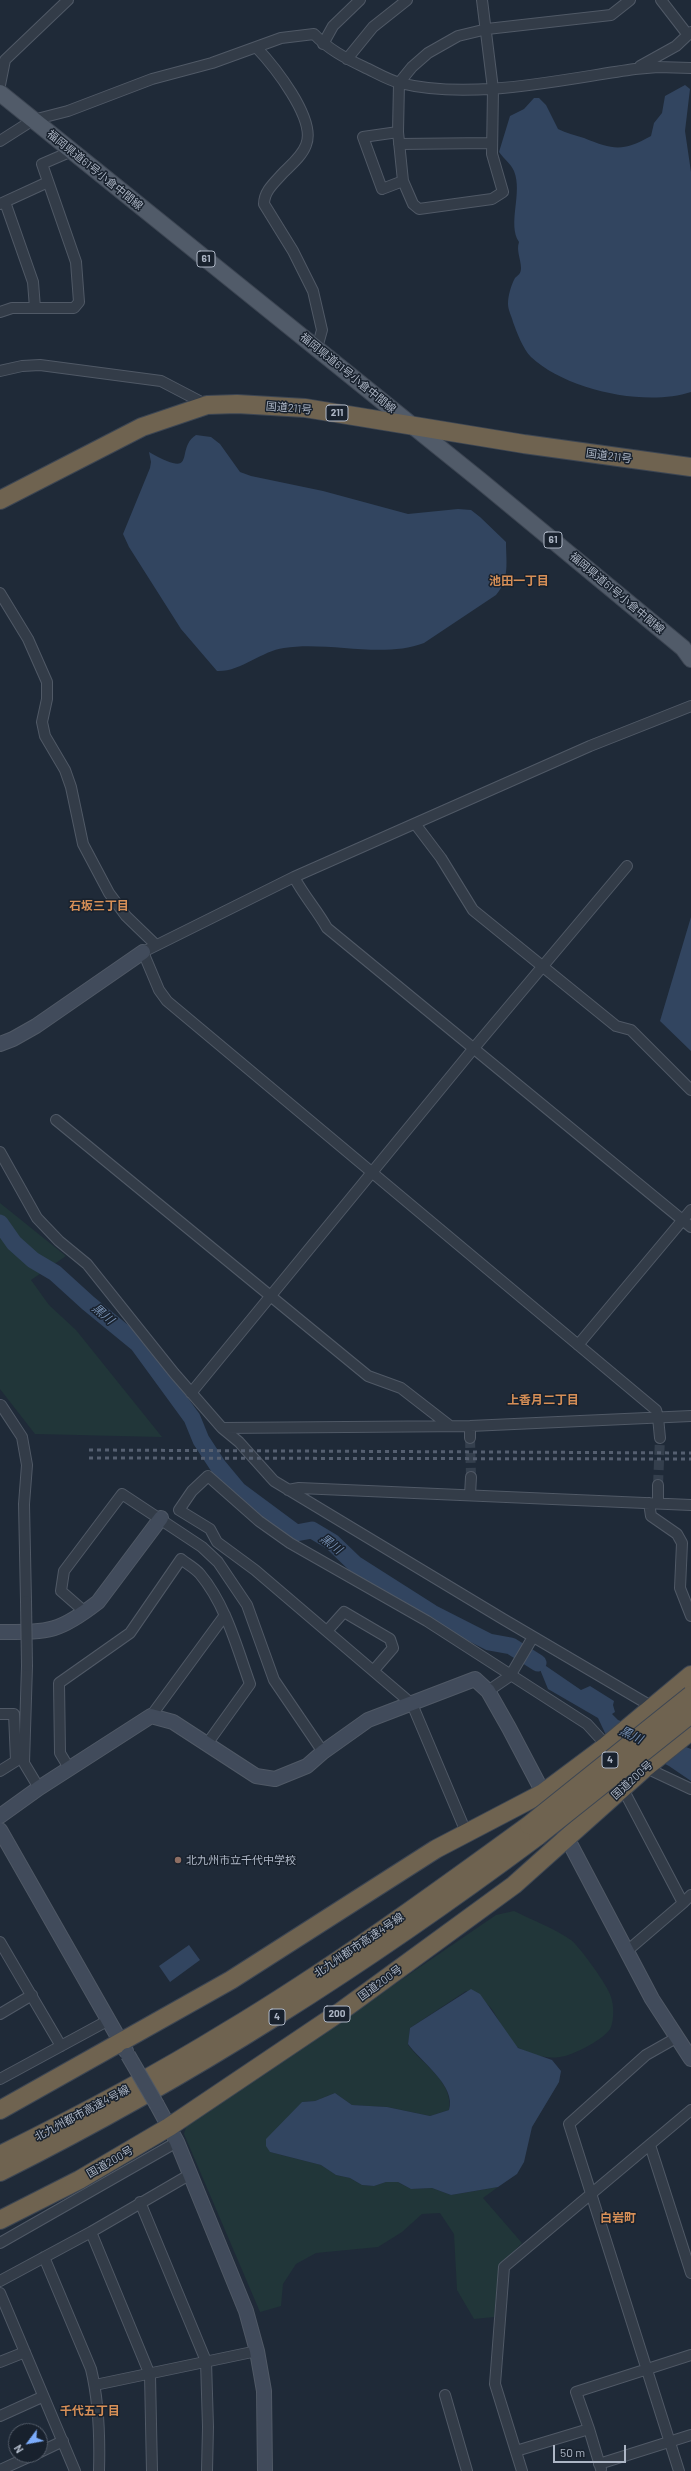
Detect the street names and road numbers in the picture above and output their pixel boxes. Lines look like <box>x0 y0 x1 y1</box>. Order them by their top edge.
street label: 福岡県道61号小倉中間線 <box>44 127 146 213</box>
road number: 61 <box>197 251 215 267</box>
street label: 福岡県道61号小倉中間線 <box>297 330 399 416</box>
street label: 国道211号 <box>265 399 313 417</box>
road number: 211 <box>326 405 348 421</box>
street label: 国道211号 <box>585 446 633 466</box>
road number: 61 <box>544 532 562 548</box>
street label: 福岡県道61号小倉中間線 <box>567 550 667 636</box>
road number: 4 <box>602 1752 618 1768</box>
street label: 国道200号 <box>609 1758 655 1802</box>
street label: 北九州都市高速4号線 <box>312 1910 406 1980</box>
street label: 国道200号 <box>355 1963 405 2003</box>
road number: 200 <box>324 2006 350 2022</box>
road number: 4 <box>269 2009 285 2025</box>
street label: 北九州都市高速4号線 <box>33 2083 131 2143</box>
street label: 国道200号 <box>84 2143 136 2181</box>

